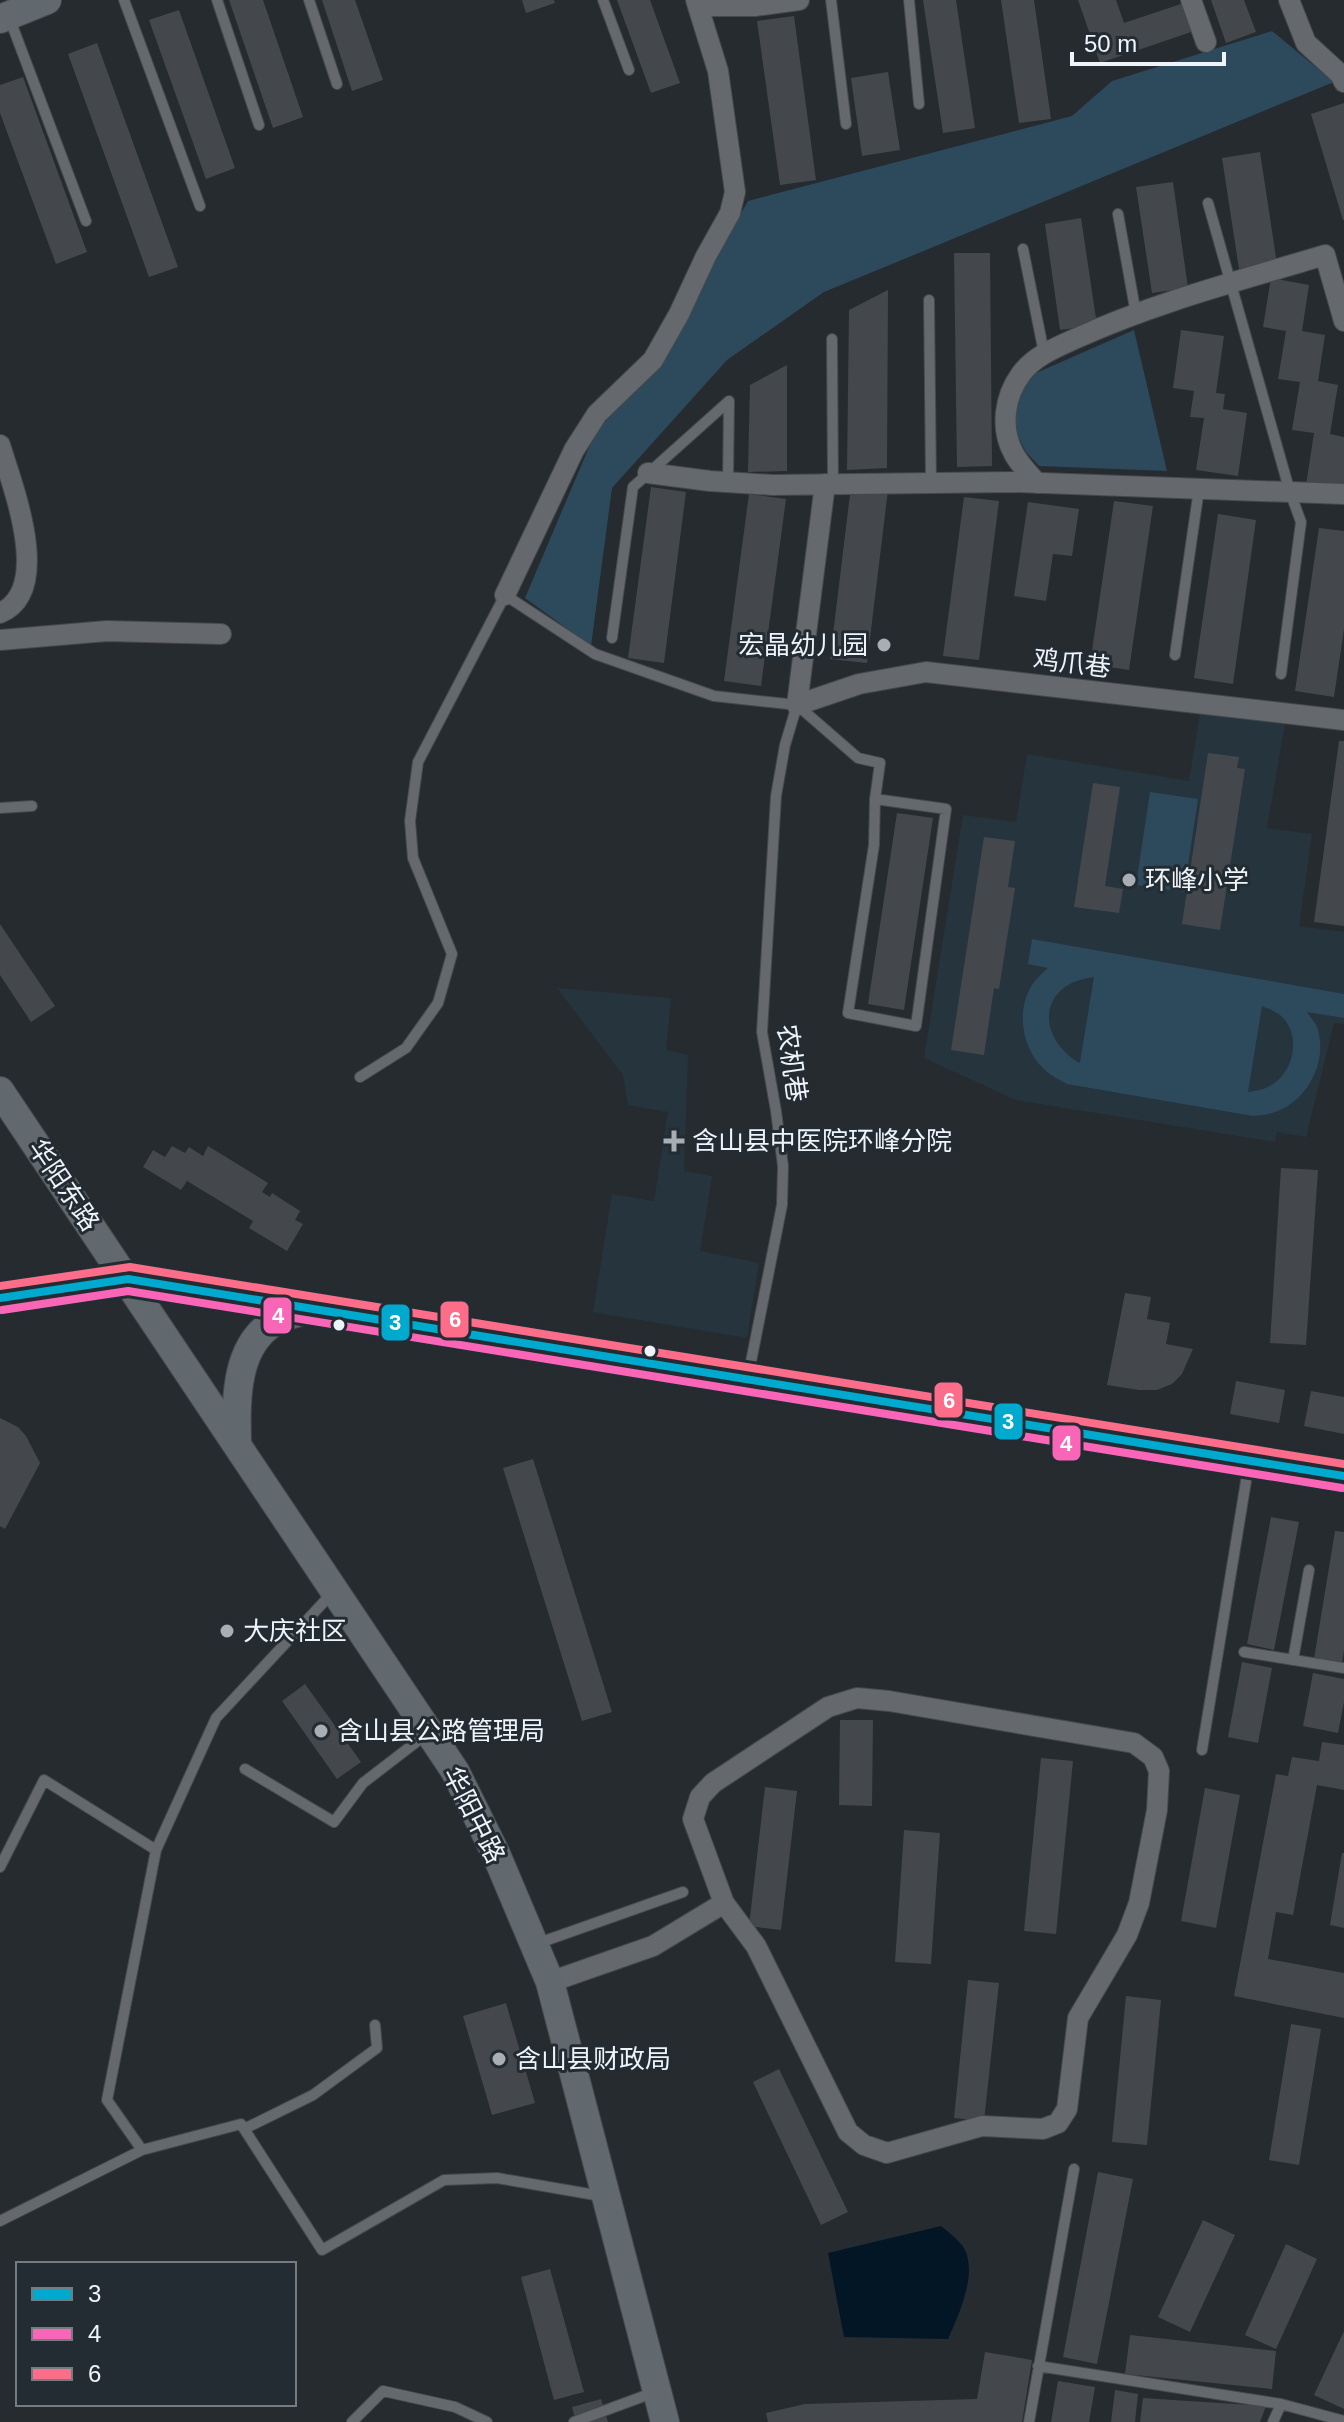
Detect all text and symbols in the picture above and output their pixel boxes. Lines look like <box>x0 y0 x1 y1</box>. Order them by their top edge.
scale bar <box>1072 16 1224 66</box>
text: 50 m <box>1084 30 1137 57</box>
place label: 宏晶幼儿园 <box>738 630 868 660</box>
marker: 宏晶幼儿园 <box>875 636 893 654</box>
street label: 鸡爪巷 <box>1031 643 1113 683</box>
place label: 环峰小学 <box>1145 865 1249 895</box>
marker: 环峰小学 <box>1120 871 1138 889</box>
street label: 农机巷 <box>772 1022 812 1104</box>
place label: 含山县中医院环峰分院 <box>692 1126 952 1156</box>
marker: 含山县中医院环峰分院 <box>663 1130 685 1152</box>
street label: 华阳东路 <box>22 1133 106 1237</box>
line badge: 4 <box>262 1296 293 1335</box>
line badge: 6 <box>439 1300 470 1339</box>
text: 4 <box>272 1303 285 1328</box>
line badge: 3 <box>380 1303 411 1342</box>
text: 6 <box>449 1307 461 1332</box>
text: 3 <box>389 1310 401 1335</box>
unlabelled marker <box>331 1317 347 1333</box>
unlabelled marker <box>642 1343 658 1359</box>
line badge: 6 <box>933 1381 964 1419</box>
text: 6 <box>943 1388 955 1413</box>
line badge: 3 <box>993 1402 1024 1441</box>
text: 3 <box>1002 1409 1014 1434</box>
line badge: 4 <box>1051 1424 1082 1462</box>
text: 4 <box>1060 1431 1073 1456</box>
place label: 大庆社区 <box>243 1616 347 1646</box>
marker: 大庆社区 <box>218 1622 236 1640</box>
place label: 含山县公路管理局 <box>337 1716 545 1746</box>
marker: 含山县公路管理局 <box>312 1722 330 1740</box>
street label: 华阳中路 <box>437 1762 511 1868</box>
place label: 含山县财政局 <box>515 2044 671 2074</box>
marker: 含山县财政局 <box>490 2050 508 2068</box>
legend <box>16 2262 296 2406</box>
text: 3 <box>88 2280 101 2307</box>
text: 4 <box>88 2320 101 2347</box>
text: 6 <box>88 2360 101 2387</box>

